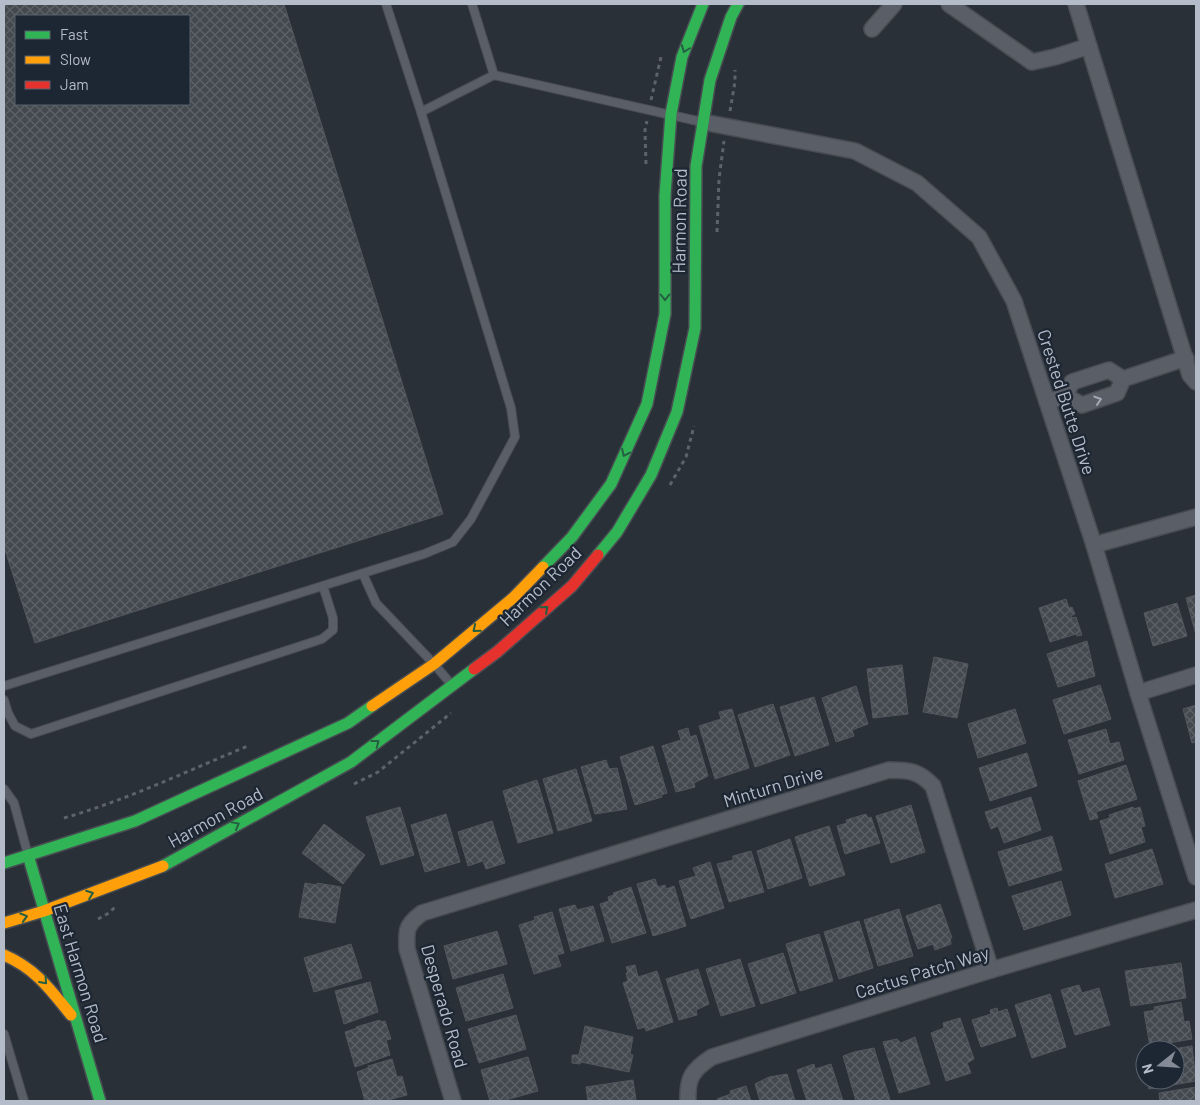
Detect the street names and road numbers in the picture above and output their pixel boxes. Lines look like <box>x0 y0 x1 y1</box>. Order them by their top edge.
street label: Harmon Road <box>667 168 691 274</box>
street label: Crested Butte Drive <box>1033 327 1101 477</box>
street label: Harmon Road <box>495 542 585 630</box>
street label: Minturn Drive <box>720 760 826 812</box>
street label: Harmon Road <box>164 782 266 852</box>
street label: East Harmon Road <box>49 901 113 1045</box>
street label: Cactus Patch Way <box>852 941 992 1003</box>
street label: Desperado Road <box>417 942 473 1070</box>

